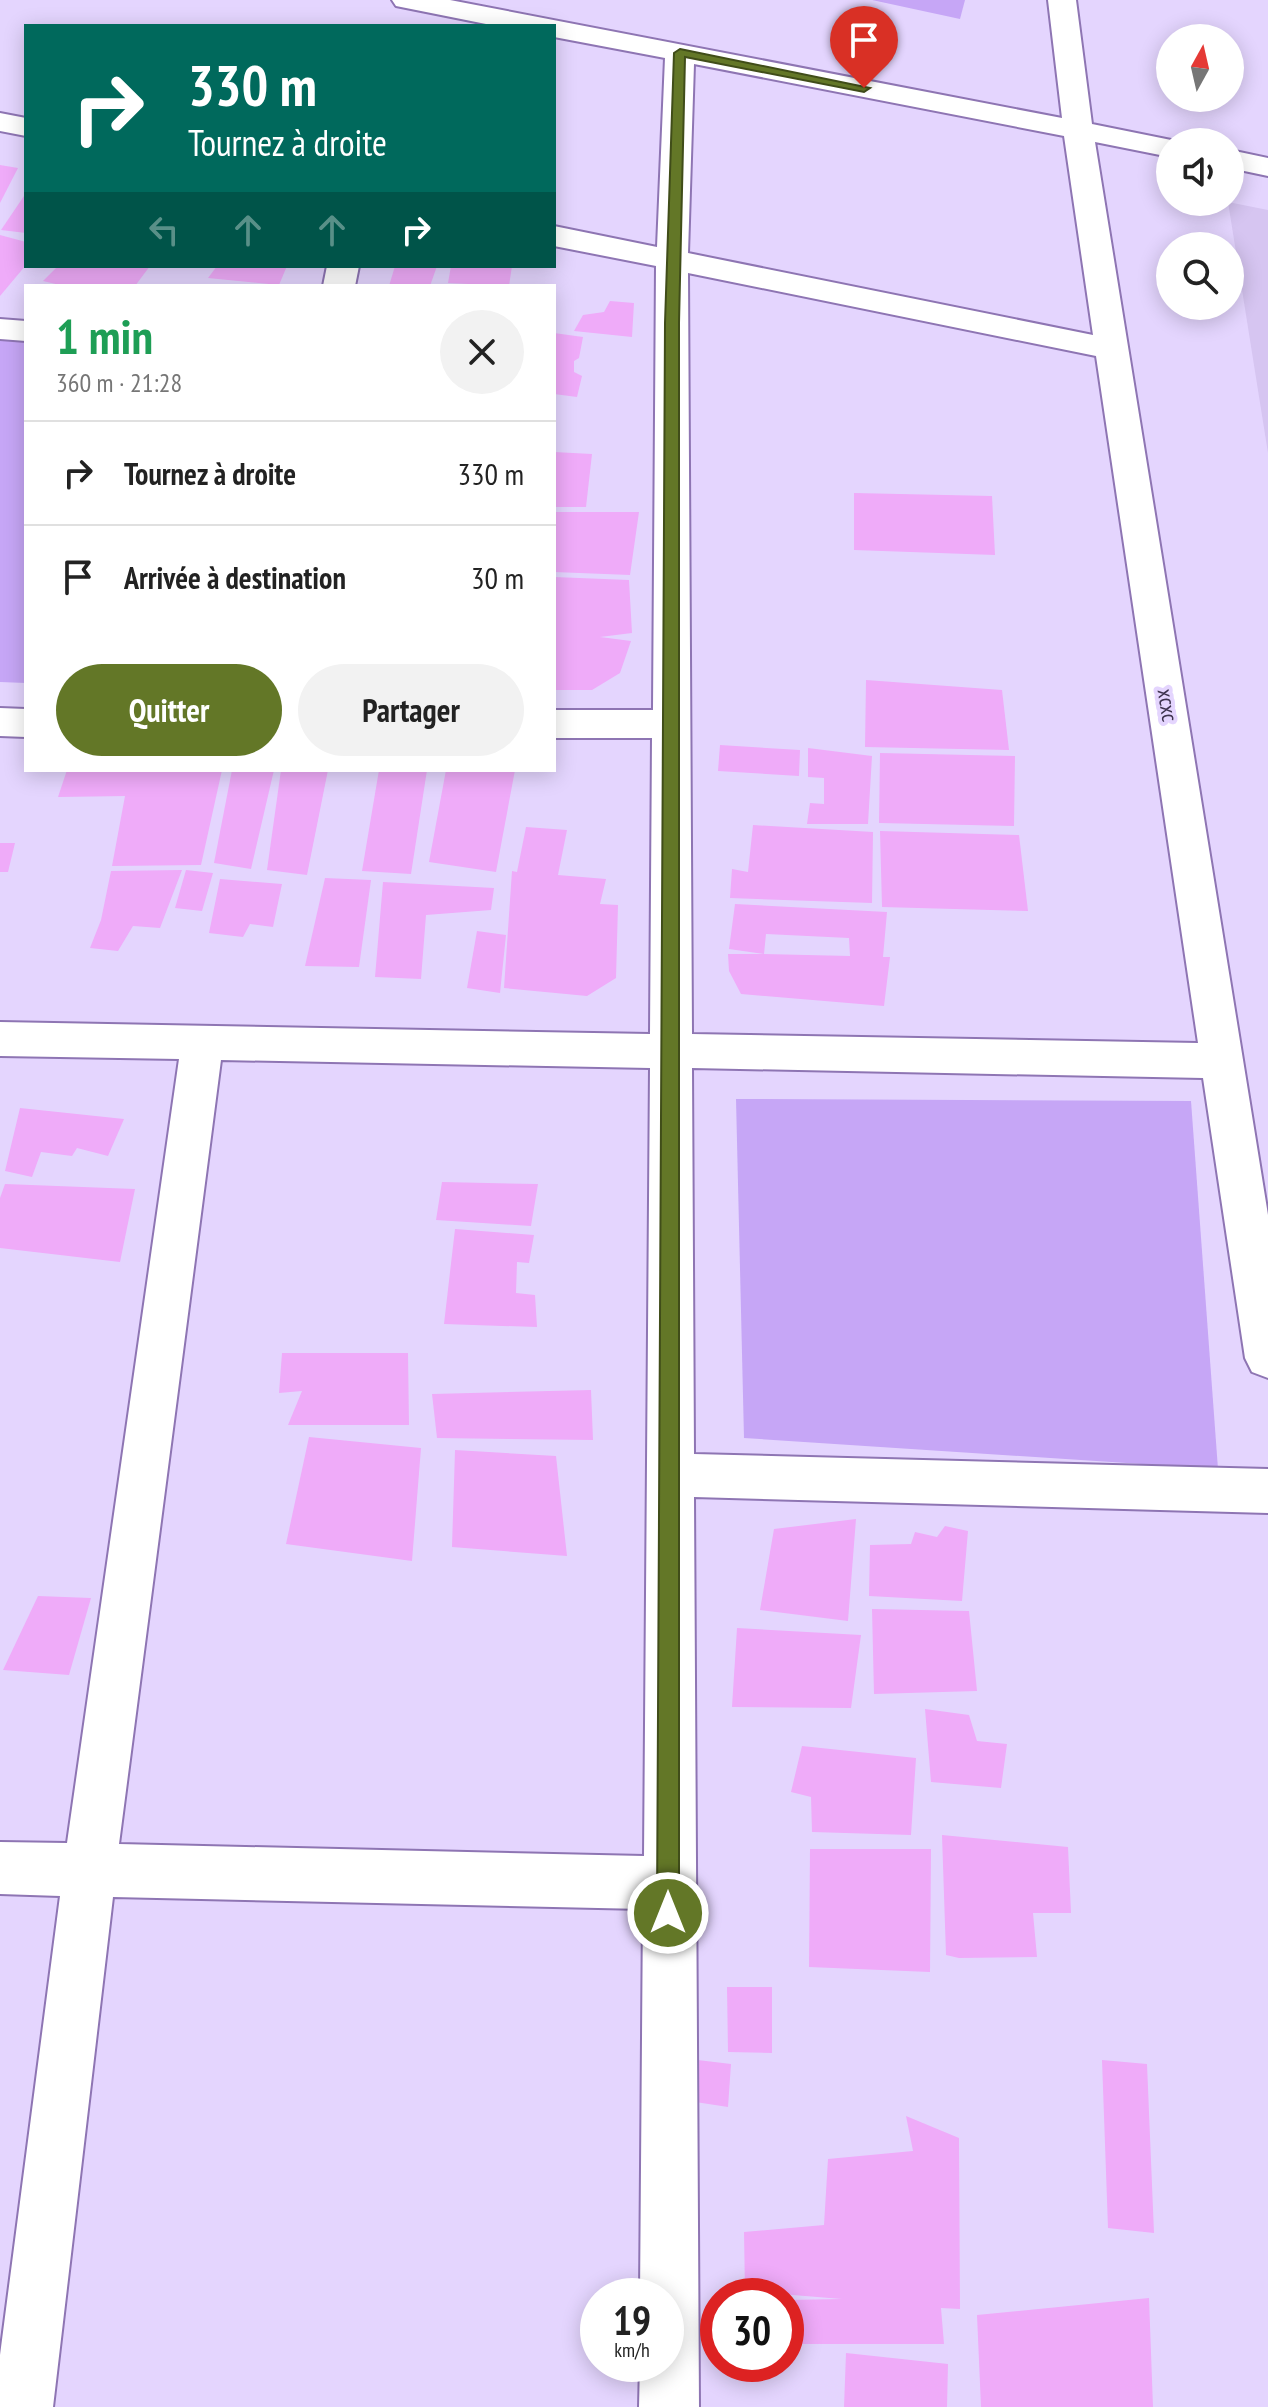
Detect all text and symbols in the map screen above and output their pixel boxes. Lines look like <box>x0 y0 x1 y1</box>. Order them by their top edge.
pin <box>830 6 898 88</box>
icon: arrive <box>842 18 886 62</box>
north arrow <box>1156 24 1244 112</box>
map controls <box>1156 24 1244 320</box>
text: 330 m <box>188 49 317 121</box>
icon: right <box>56 56 160 160</box>
text: Tournez à droite <box>188 119 387 166</box>
button: sound <box>1156 128 1244 216</box>
icon: left <box>142 208 186 252</box>
icon: ahead <box>226 208 270 252</box>
icon: ahead <box>310 208 354 252</box>
icon: right <box>394 208 438 252</box>
button: search <box>1156 232 1244 320</box>
text: 1 min <box>56 305 153 367</box>
button: close <box>440 310 524 394</box>
text: 360 m · 21:28 <box>56 366 182 399</box>
icon: right <box>56 451 100 495</box>
text: Tournez à droite <box>124 454 296 493</box>
text: 330 m <box>458 454 524 493</box>
icon: arrive <box>56 555 100 599</box>
text: Arrivée à destination <box>124 558 346 597</box>
text: 30 m <box>471 558 524 597</box>
button: Quitter <box>56 664 282 756</box>
button: Partager <box>298 664 524 756</box>
street label: xcxc <box>1152 687 1184 723</box>
position arrow <box>626 1871 710 1955</box>
speed limit sign: 30 <box>700 2278 804 2382</box>
text: 19 <box>613 2294 651 2346</box>
text: km/h <box>614 2337 650 2363</box>

